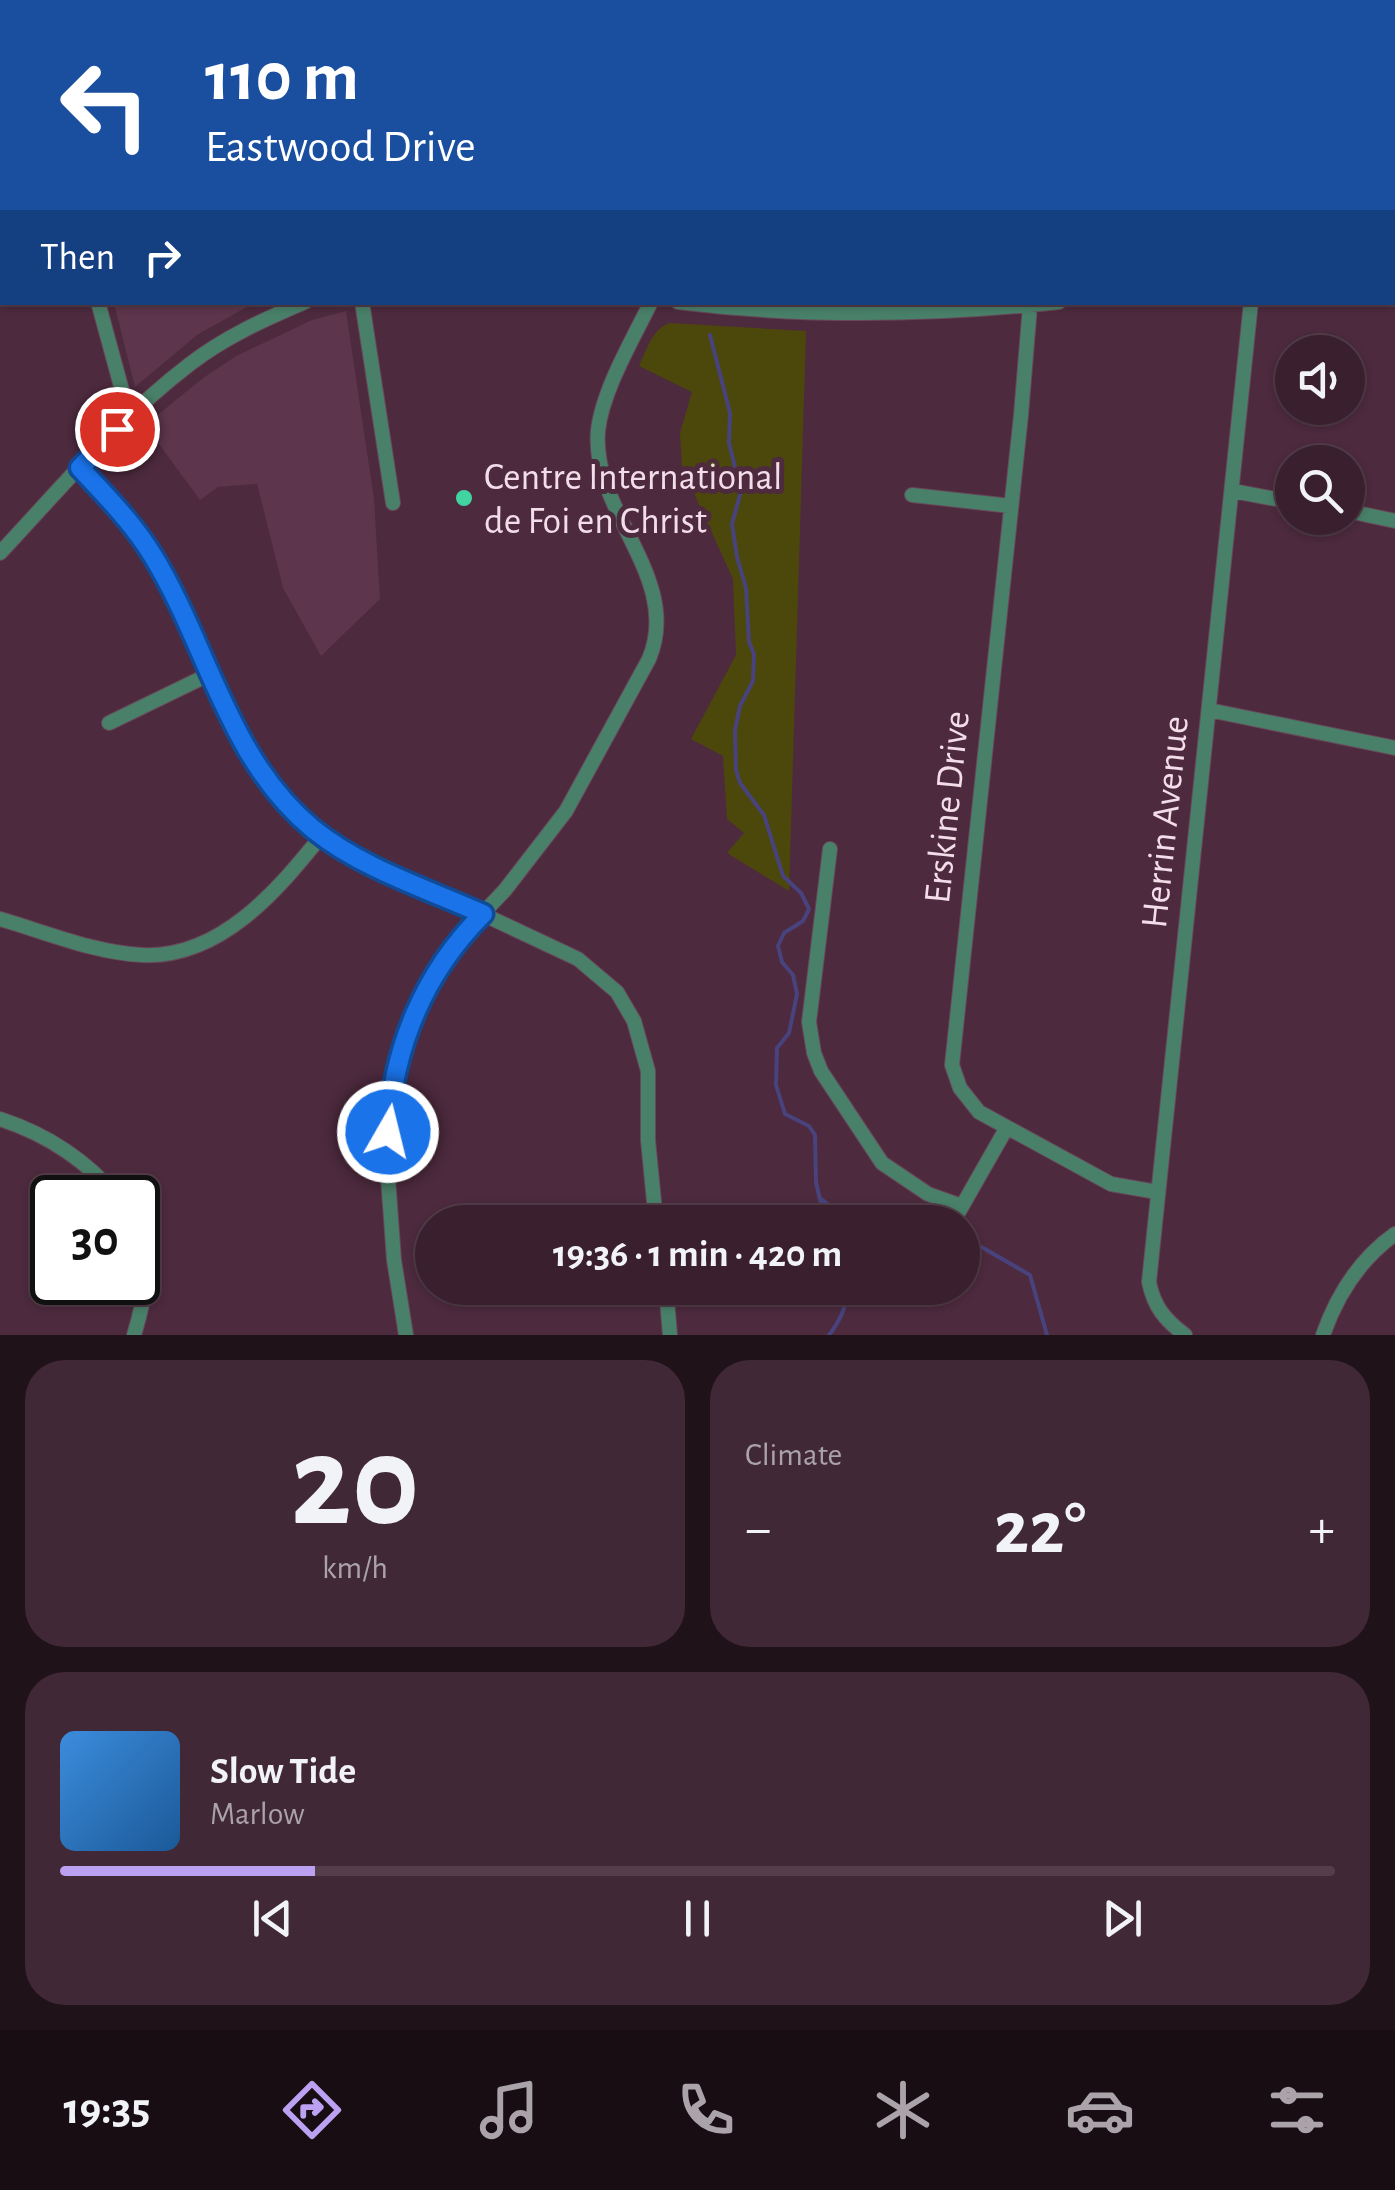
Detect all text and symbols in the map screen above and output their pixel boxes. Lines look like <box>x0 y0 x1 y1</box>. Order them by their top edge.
icon: left <box>40 40 170 170</box>
text: 110 m <box>205 43 359 113</box>
text: Eastwood Drive <box>205 125 476 170</box>
icon: right <box>135 230 190 285</box>
text: Then <box>40 239 115 277</box>
map controls <box>1275 335 1365 535</box>
button: sound <box>1275 335 1365 425</box>
pin <box>75 387 160 472</box>
icon: arrive <box>90 402 145 457</box>
button: search <box>1275 445 1365 535</box>
place label: Centre International de Foi en Christ <box>484 459 782 541</box>
marker: Centre International de Foi en Christ <box>453 487 475 509</box>
street label: Erskine Drive <box>919 709 977 905</box>
street label: Herrin Avenue <box>1136 714 1196 930</box>
position arrow <box>336 1080 440 1184</box>
speed limit sign: 30 <box>30 1175 160 1305</box>
text: 19:36 · 1 min · 420 m <box>553 1236 842 1274</box>
text: 20 <box>291 1419 419 1549</box>
text: Climate <box>745 1439 842 1471</box>
text: 22° <box>994 1492 1086 1567</box>
text: − <box>745 1502 771 1557</box>
text: + <box>1309 1502 1335 1557</box>
text: km/h <box>322 1552 388 1584</box>
text: Slow Tide <box>210 1753 356 1791</box>
text: Marlow <box>210 1798 305 1830</box>
icon: previous <box>245 1891 300 1946</box>
icon: pause <box>670 1891 725 1946</box>
icon: next <box>1095 1891 1150 1946</box>
icon: directions <box>277 2075 347 2145</box>
icon: music <box>474 2075 544 2145</box>
icon: phone <box>671 2075 741 2145</box>
icon: climate <box>868 2075 938 2145</box>
icon: car <box>1065 2075 1135 2145</box>
icon: filters <box>1262 2075 1332 2145</box>
text: 19:35 <box>63 2087 151 2132</box>

